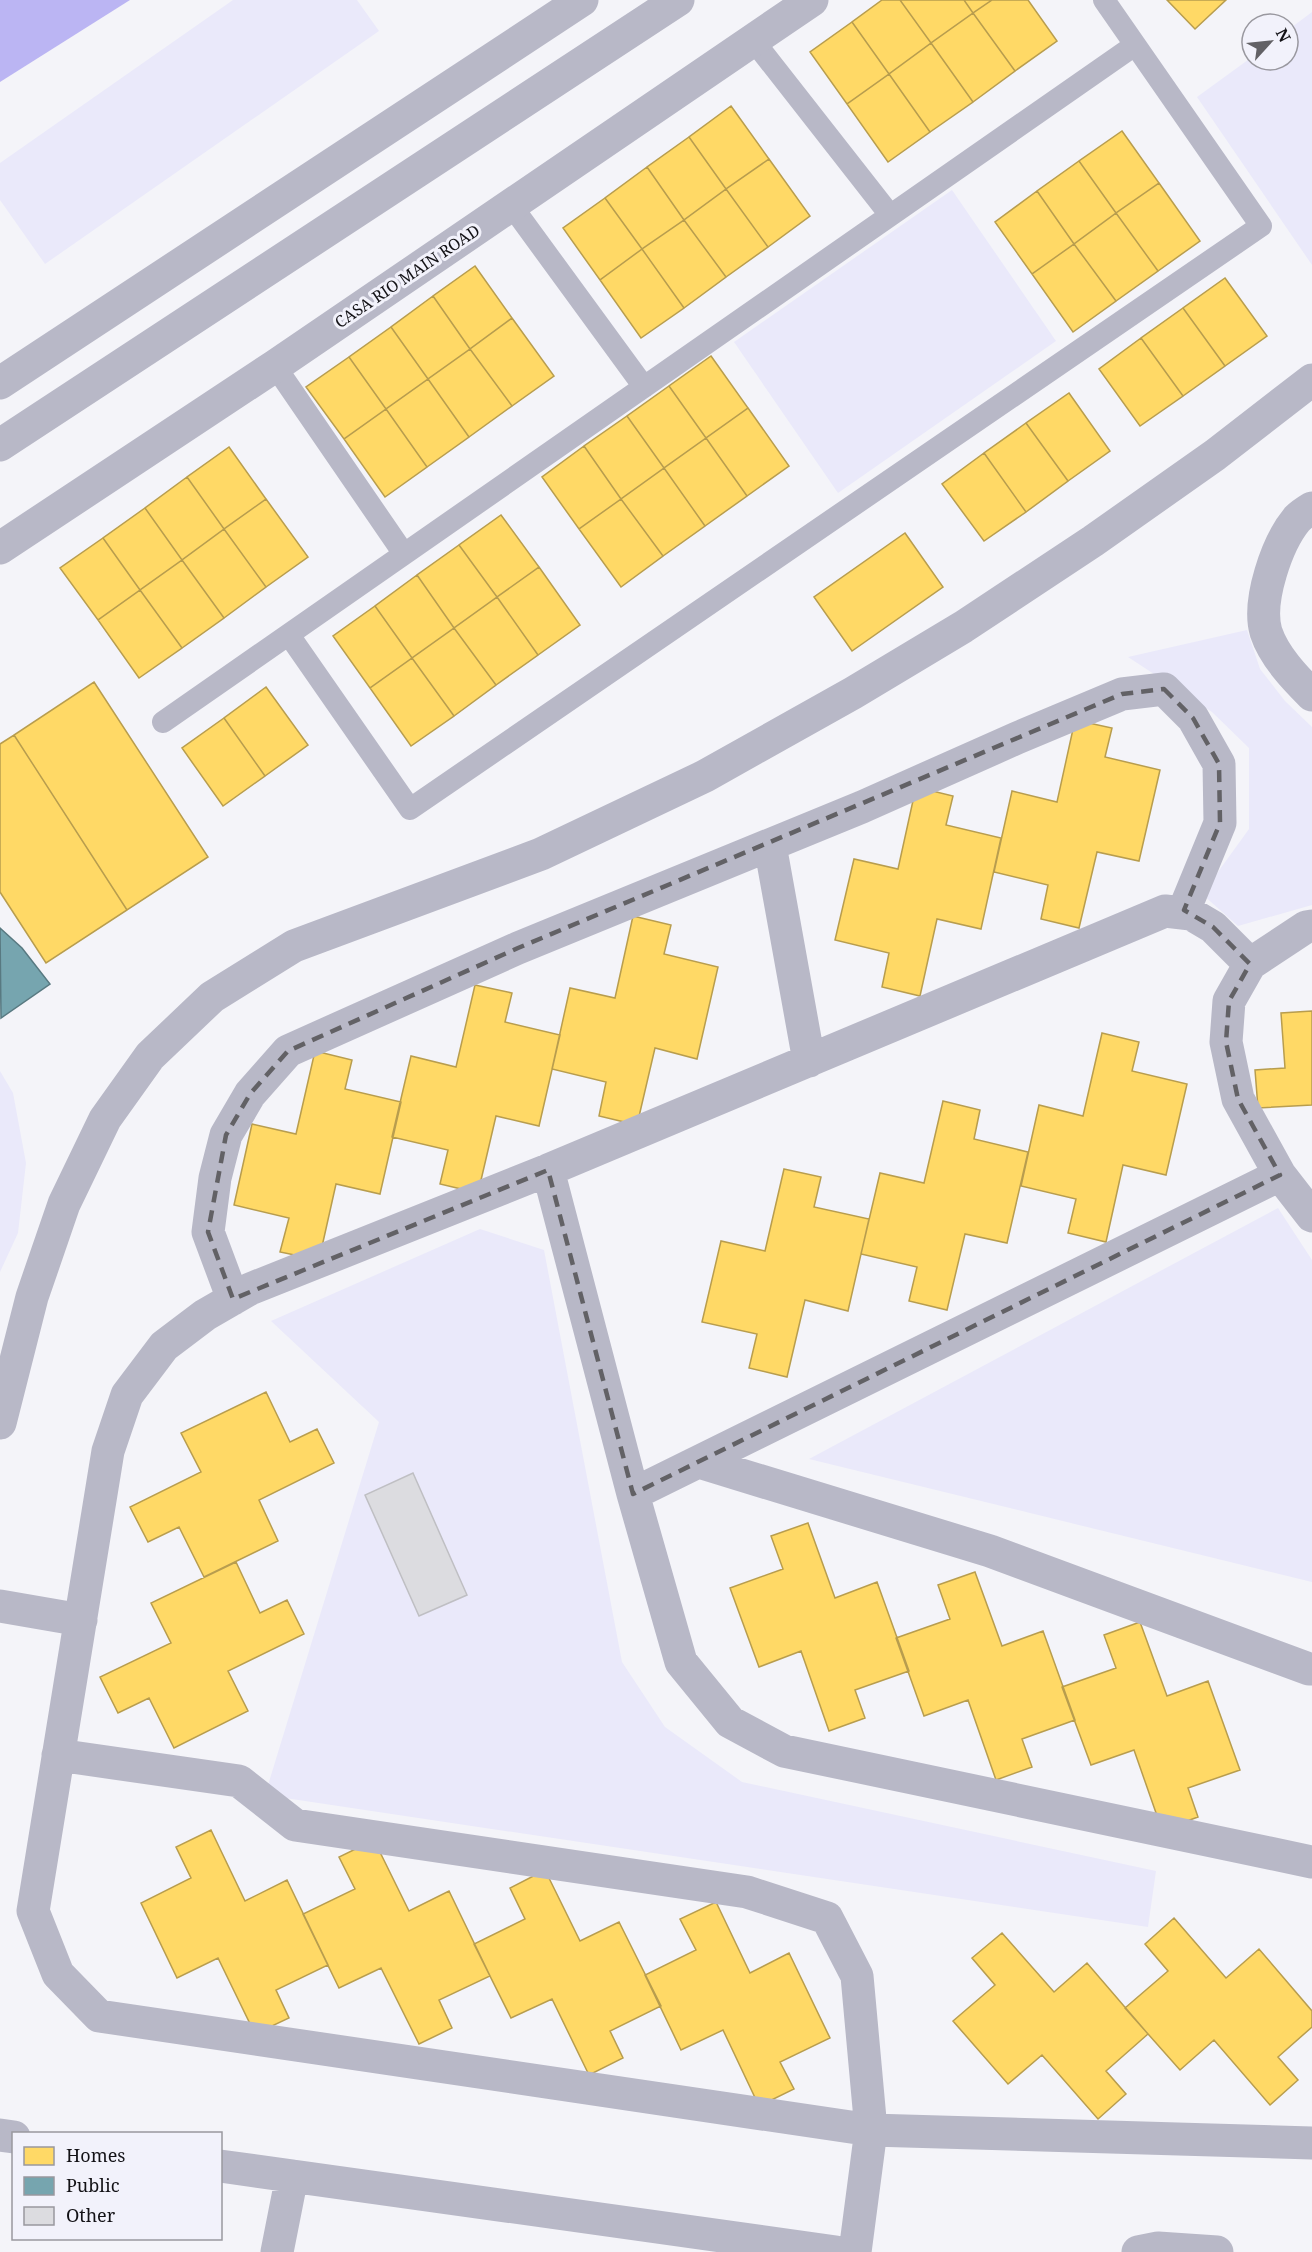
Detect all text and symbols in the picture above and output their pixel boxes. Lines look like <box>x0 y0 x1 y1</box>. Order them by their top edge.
north arrow <box>1240 12 1300 72</box>
text: N <box>1271 25 1296 46</box>
street label: CASA RIO MAIN ROAD <box>330 219 484 333</box>
legend <box>12 2132 222 2240</box>
text: Homes <box>66 2143 125 2167</box>
text: Public <box>66 2173 120 2197</box>
text: Other <box>66 2203 116 2227</box>

